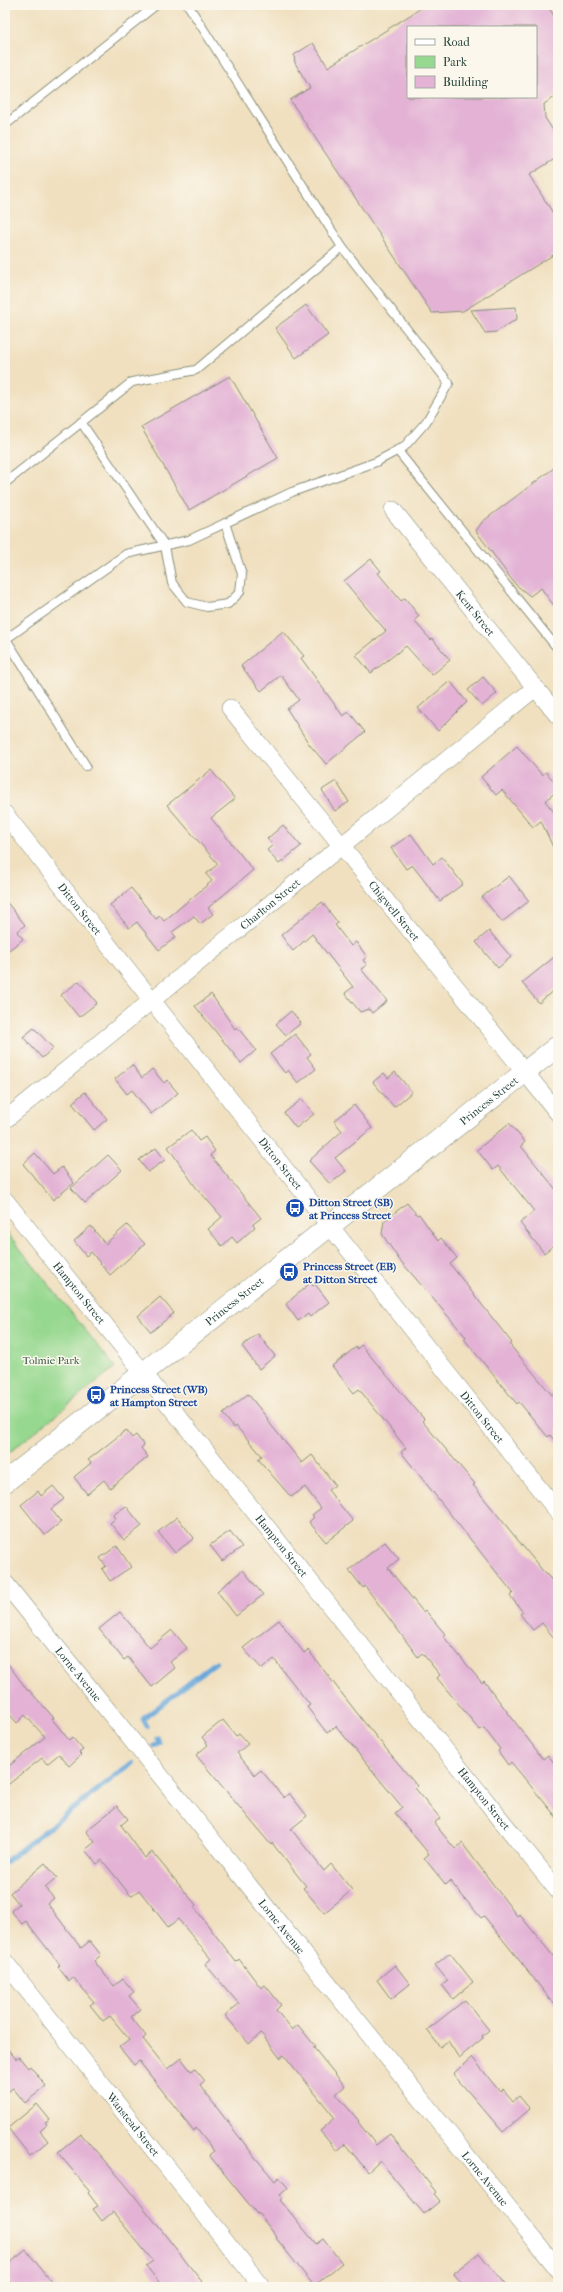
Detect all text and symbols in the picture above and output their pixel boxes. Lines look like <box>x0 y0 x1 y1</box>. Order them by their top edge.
legend <box>407 26 537 98</box>
text: Road <box>443 35 470 49</box>
text: Park <box>443 55 468 69</box>
text: Building <box>443 75 488 89</box>
street label: Kent Street <box>453 588 497 639</box>
street label: Charlton Street <box>238 876 303 933</box>
street label: Chigwell Street <box>366 878 422 944</box>
street label: Ditton Street <box>55 881 104 938</box>
street label: Princess Street <box>457 1074 521 1128</box>
street label: Ditton Street <box>256 1135 305 1193</box>
place label: Ditton Street (SB) at Princess Street <box>308 1196 393 1222</box>
bus stop icon: Ditton Street (SB) at Princess Street <box>284 1197 306 1219</box>
street label: Hampton Street <box>50 1259 108 1327</box>
place label: Princess Street (EB) at Ditton Street <box>303 1260 396 1286</box>
bus stop icon: Princess Street (EB) at Ditton Street <box>278 1261 300 1283</box>
street label: Princess Street <box>203 1275 266 1329</box>
park label: Tolmie Park <box>23 1354 80 1367</box>
place label: Princess Street (WB) at Hampton Street <box>110 1383 208 1409</box>
bus stop icon: Princess Street (WB) at Hampton Street <box>85 1384 107 1406</box>
street label: Ditton Street <box>457 1389 507 1446</box>
street label: Hampton Street <box>253 1512 310 1580</box>
street label: Lorne Avenue <box>52 1644 104 1705</box>
street label: Hampton Street <box>455 1765 513 1833</box>
street label: Lorne Avenue <box>255 1897 308 1957</box>
street label: Wanstead Street <box>103 2089 162 2159</box>
street label: Lorne Avenue <box>459 2149 511 2209</box>

